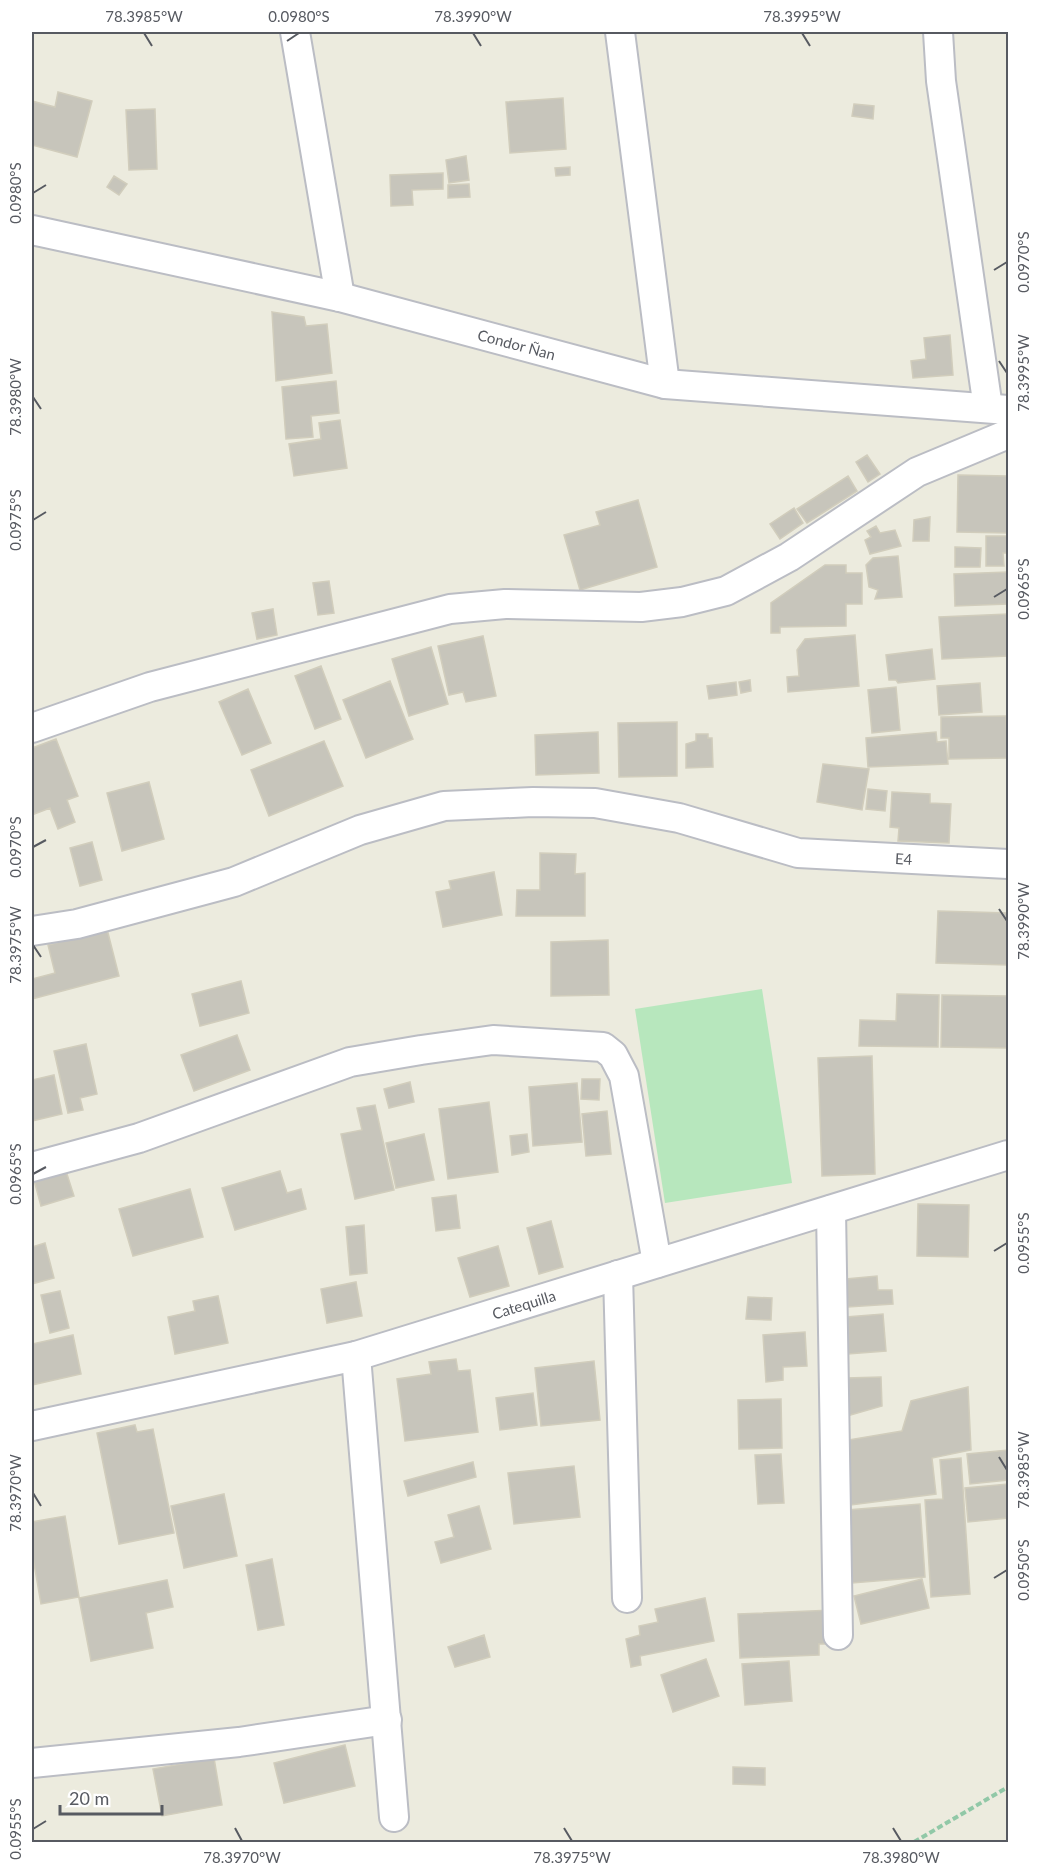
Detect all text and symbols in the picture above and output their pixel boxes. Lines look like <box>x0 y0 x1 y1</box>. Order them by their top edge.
text: 78.3985°W <box>105 7 183 25</box>
text: 0.0980°S <box>268 7 330 25</box>
text: 78.3990°W <box>434 7 512 25</box>
text: 78.3995°W <box>763 7 841 25</box>
text: 0.0980°S <box>6 162 24 224</box>
text: 0.0970°S <box>1014 231 1032 293</box>
street label: Condor Ñan <box>476 325 557 363</box>
text: 78.3995°W <box>1014 334 1032 412</box>
text: 78.3980°W <box>6 358 24 436</box>
text: 0.0975°S <box>6 489 24 551</box>
text: 0.0965°S <box>1014 558 1032 620</box>
text: 0.0970°S <box>6 816 24 878</box>
street label: E4 <box>895 849 913 868</box>
text: 78.3990°W <box>1014 882 1032 960</box>
text: 78.3975°W <box>6 906 24 984</box>
text: 0.0965°S <box>6 1143 24 1205</box>
text: 0.0955°S <box>1014 1212 1032 1274</box>
street label: Catequilla <box>490 1286 558 1323</box>
text: 78.3985°W <box>1014 1431 1032 1509</box>
text: 78.3970°W <box>6 1454 24 1532</box>
text: 0.0950°S <box>1014 1539 1032 1601</box>
scale bar <box>60 1778 162 1816</box>
text: 20 m <box>69 1787 109 1809</box>
text: 0.0955°S <box>6 1798 24 1860</box>
text: 78.3970°W <box>203 1848 281 1866</box>
text: 78.3975°W <box>533 1848 611 1866</box>
text: 78.3980°W <box>862 1848 940 1866</box>

